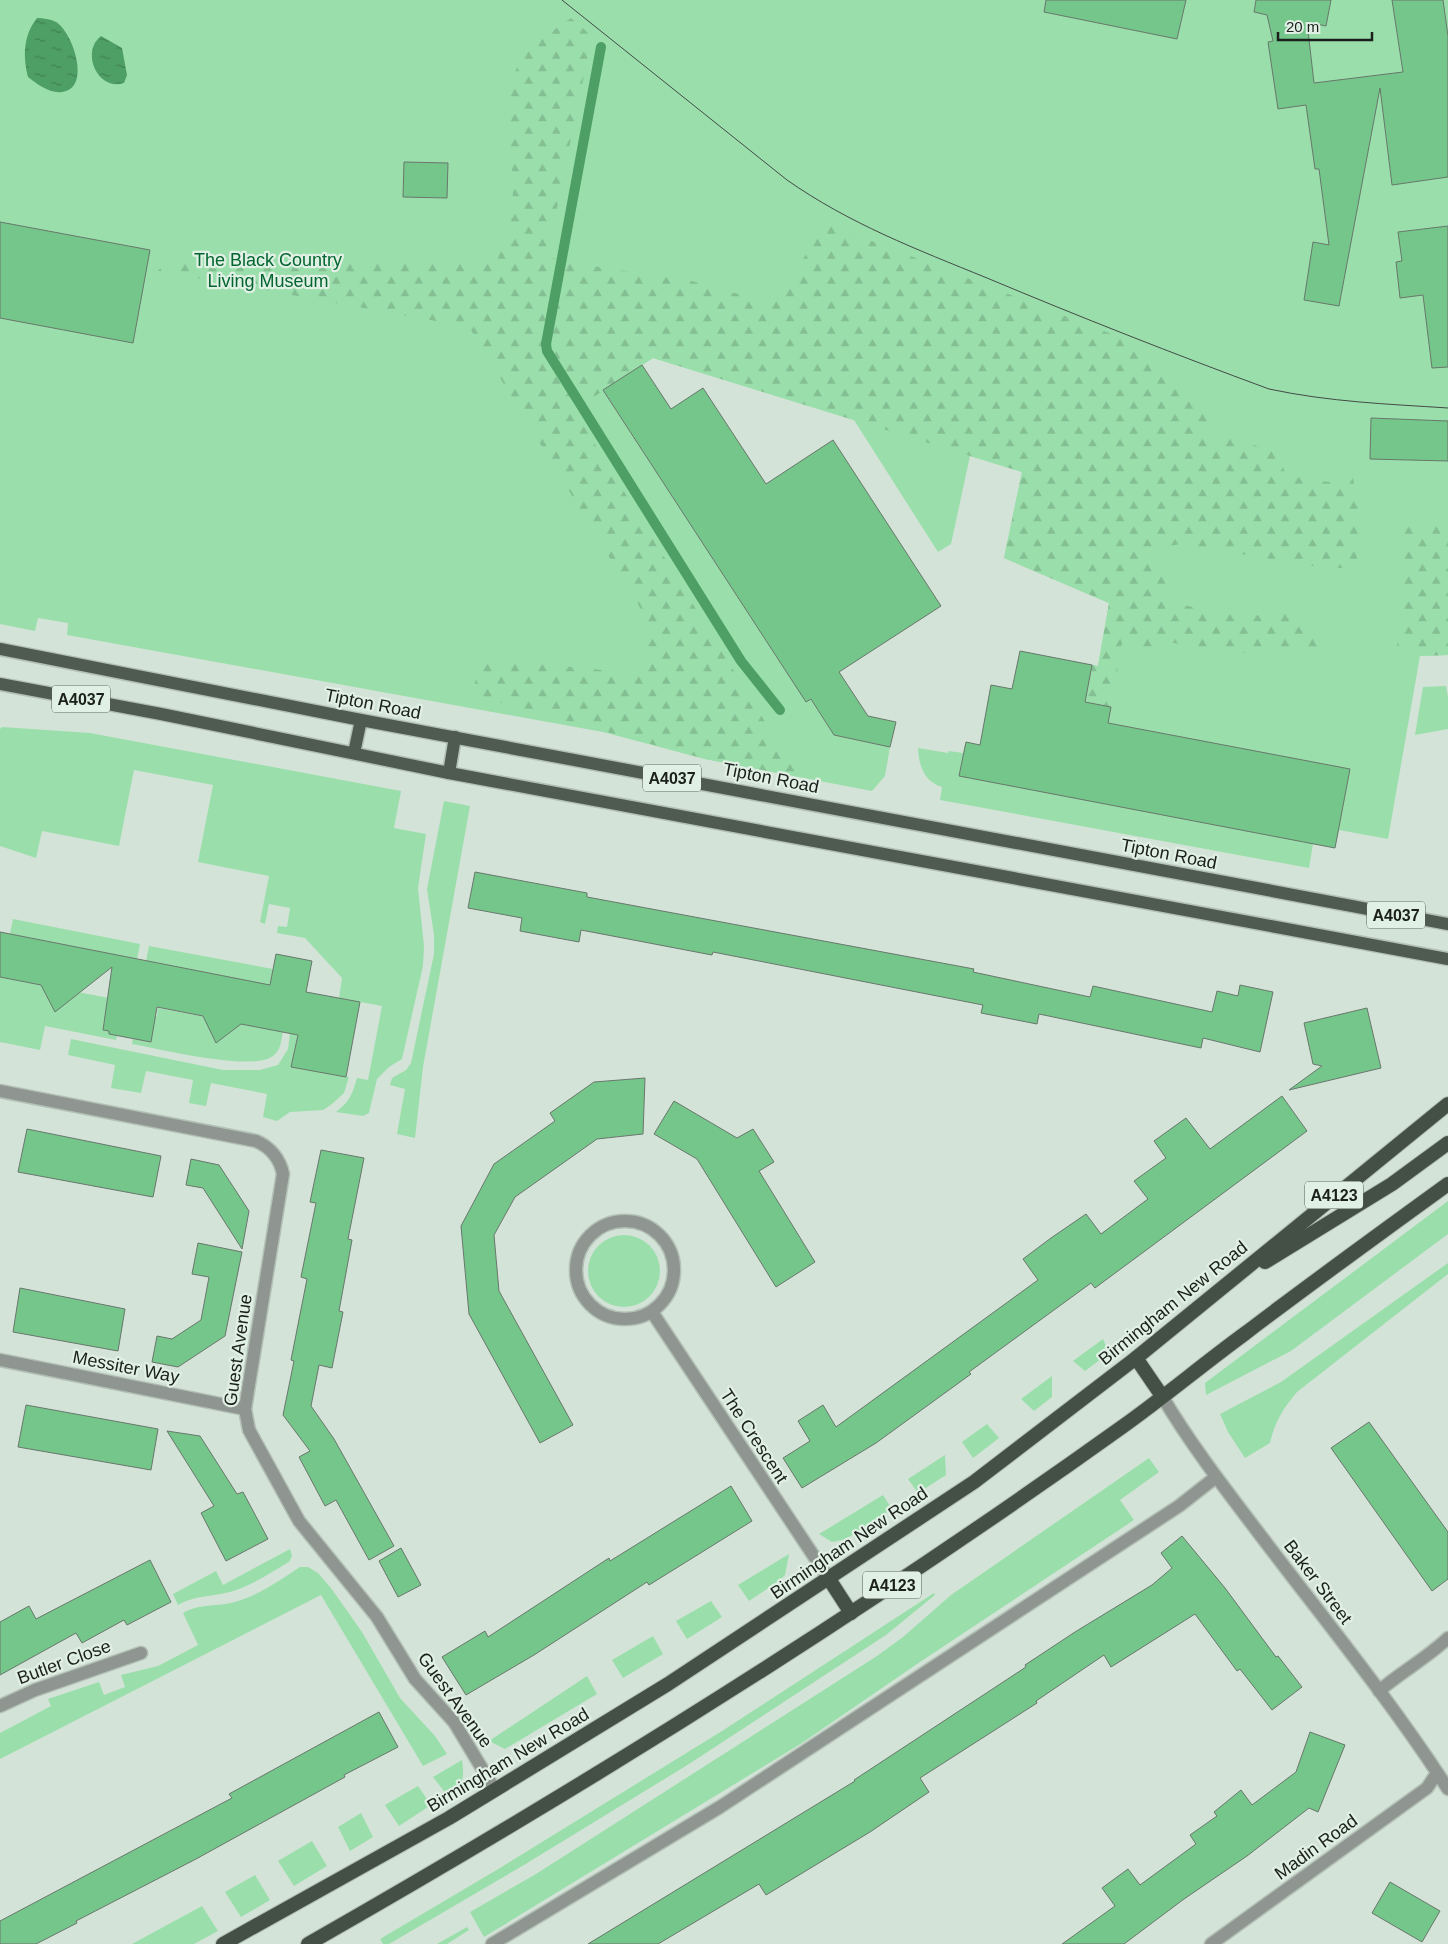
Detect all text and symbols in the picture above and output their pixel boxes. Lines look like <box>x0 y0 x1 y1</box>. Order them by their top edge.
scale bar <box>1278 10 1372 42</box>
text: 20 m <box>1286 18 1319 35</box>
park label: The Black Country Living Museum <box>194 250 342 291</box>
street label: Tipton Road <box>323 685 423 723</box>
road number: A4037 <box>52 686 110 712</box>
street label: Tipton Road <box>721 759 821 797</box>
road number: A4037 <box>643 764 701 791</box>
street label: Tipton Road <box>1119 835 1219 873</box>
road number: A4037 <box>1367 902 1425 928</box>
road number: A4123 <box>1305 1182 1363 1208</box>
street label: Birmingham New Road <box>1095 1237 1251 1369</box>
street label: Guest Avenue <box>220 1293 256 1407</box>
street label: Messiter Way <box>71 1347 181 1387</box>
street label: The Crescent <box>716 1385 792 1487</box>
street label: Birmingham New Road <box>767 1483 931 1603</box>
street label: Baker Street <box>1280 1536 1356 1628</box>
road number: A4123 <box>863 1572 921 1598</box>
street label: Butler Close <box>15 1636 113 1688</box>
street label: Guest Avenue <box>414 1649 496 1751</box>
street label: Birmingham New Road <box>424 1704 592 1816</box>
street label: Madin Road <box>1271 1810 1361 1884</box>

